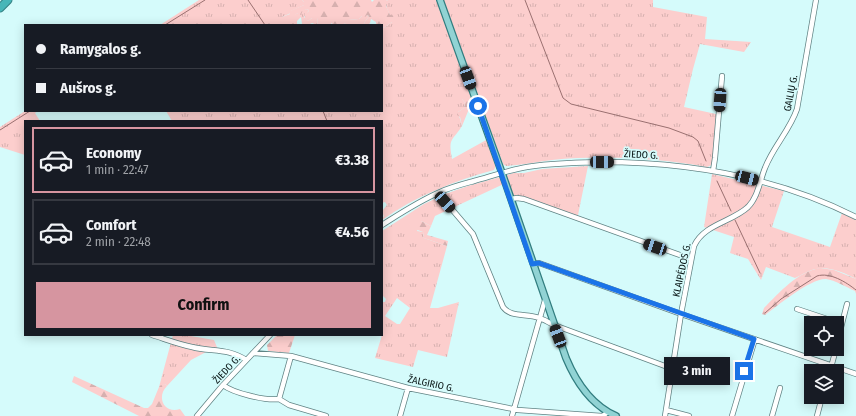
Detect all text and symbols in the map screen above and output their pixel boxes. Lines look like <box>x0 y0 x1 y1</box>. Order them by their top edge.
text: Ramygalos g. <box>60 40 141 58</box>
car <box>458 65 478 91</box>
street label: GAILIŲ G. <box>782 74 800 112</box>
text: Aušros g. <box>60 79 116 97</box>
car <box>713 88 727 112</box>
route start <box>469 97 487 115</box>
icon: car <box>38 142 74 178</box>
text: Economy <box>86 144 141 162</box>
street label: ŽIEDO G. <box>623 146 659 162</box>
text: €3.38 <box>335 151 369 169</box>
car <box>590 156 614 168</box>
text: 1 min · 22:47 <box>86 162 149 177</box>
car <box>734 169 760 187</box>
car <box>433 189 457 215</box>
icon: car <box>38 214 74 250</box>
text: Comfort <box>86 216 137 234</box>
text: €4.56 <box>335 223 369 241</box>
text: 2 min · 22:48 <box>86 234 151 249</box>
car <box>642 237 668 257</box>
street label: KLAIPĖDOS G. <box>668 242 694 298</box>
button: Confirm <box>36 282 371 328</box>
map controls <box>804 316 844 404</box>
button: locate <box>804 316 844 356</box>
car <box>548 323 568 349</box>
street label: ŽIEDO G. <box>209 352 243 386</box>
callout: 3 min <box>664 357 730 385</box>
route end <box>735 362 753 380</box>
text: 3 min <box>683 363 711 378</box>
button: layers <box>804 364 844 404</box>
street label: ŽALGIRIO G. <box>407 371 455 395</box>

